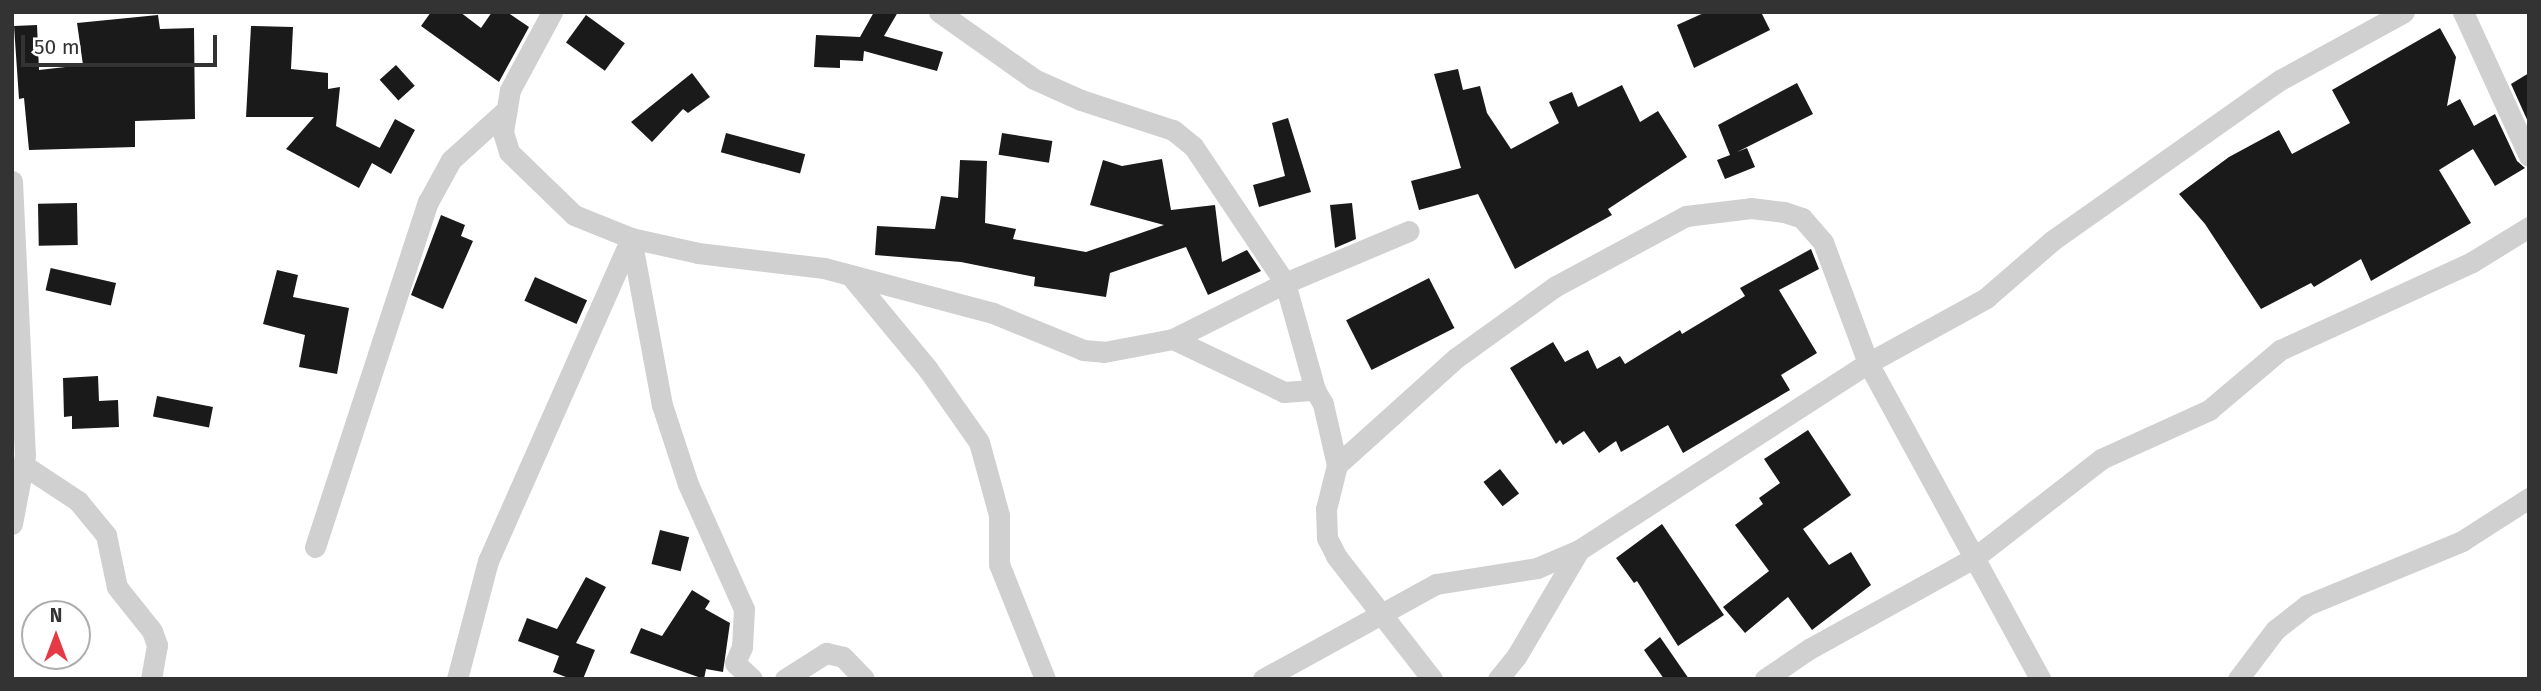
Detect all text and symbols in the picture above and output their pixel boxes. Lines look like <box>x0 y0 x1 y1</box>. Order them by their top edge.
scale bar <box>24 21 220 65</box>
text: 50 m <box>34 34 80 60</box>
north arrow <box>21 600 91 670</box>
text: N <box>50 604 62 627</box>

